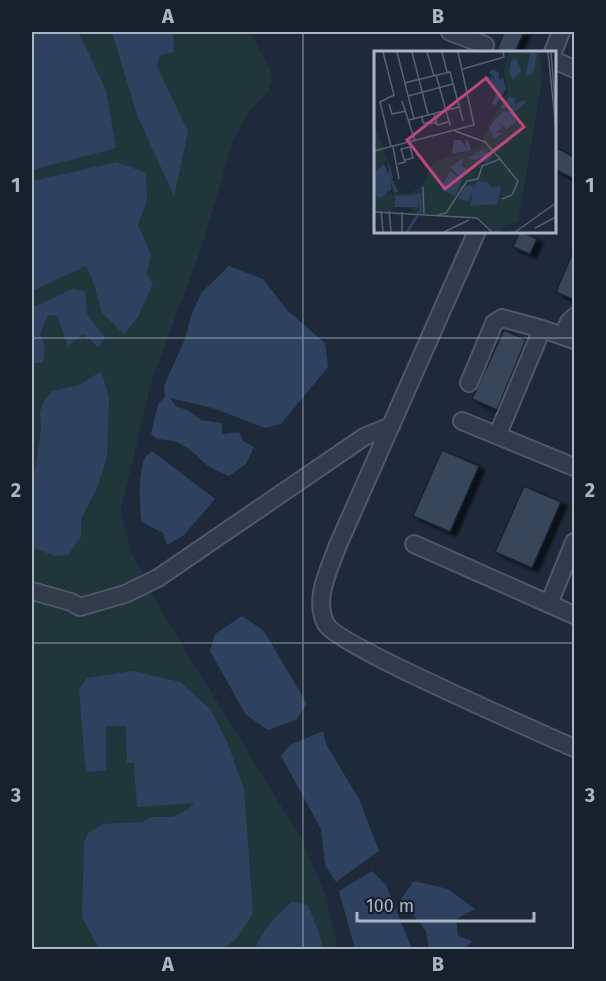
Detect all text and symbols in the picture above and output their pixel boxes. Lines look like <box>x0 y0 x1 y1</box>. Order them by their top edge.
text: A <box>161 4 175 28</box>
text: B <box>432 4 444 28</box>
inset map <box>374 51 555 232</box>
text: 1 <box>11 173 21 197</box>
text: 1 <box>585 173 595 197</box>
text: 2 <box>11 478 21 502</box>
text: 2 <box>585 478 595 502</box>
text: 3 <box>10 783 21 807</box>
text: 3 <box>584 783 595 807</box>
scale bar <box>357 885 534 923</box>
text: 100 m <box>366 895 414 917</box>
text: A <box>161 952 175 976</box>
text: B <box>432 952 444 976</box>

